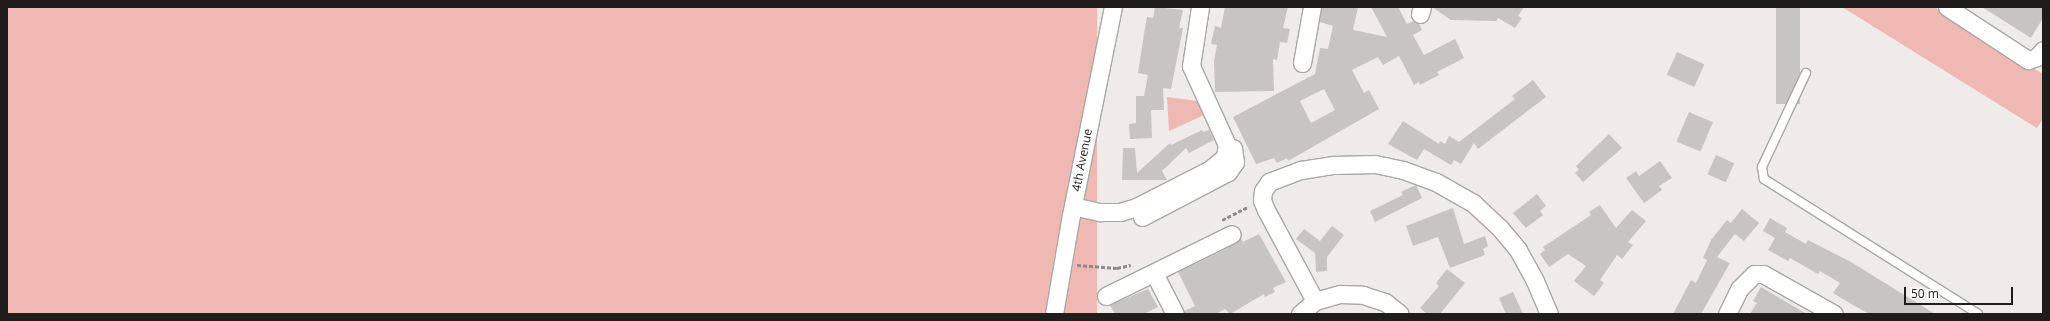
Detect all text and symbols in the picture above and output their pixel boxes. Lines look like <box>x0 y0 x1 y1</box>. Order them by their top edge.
street label: 4th Avenue <box>1069 128 1095 192</box>
scale bar <box>1906 279 2015 305</box>
text: 50 m <box>1911 285 1939 302</box>

